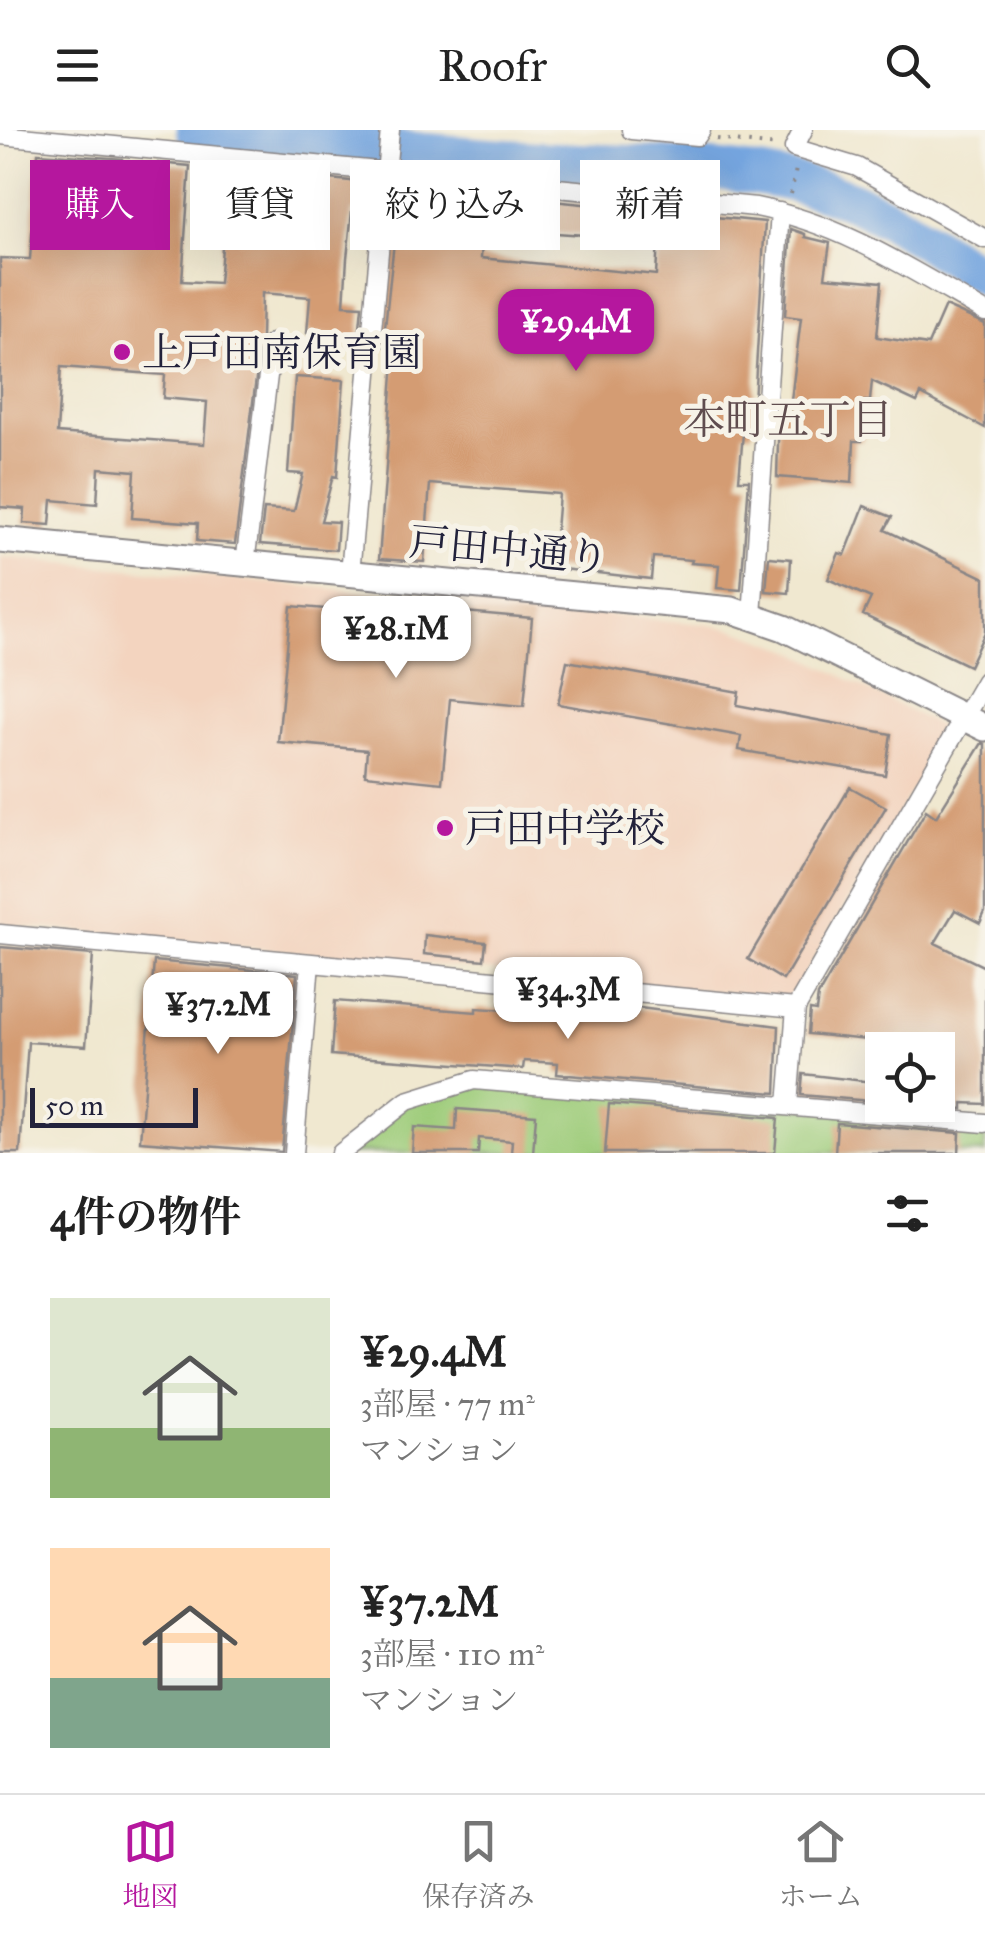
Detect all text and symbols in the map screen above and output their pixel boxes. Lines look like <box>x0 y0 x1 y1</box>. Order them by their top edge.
icon: menu <box>50 38 105 93</box>
text: Roofr <box>438 38 547 93</box>
icon: search <box>880 38 935 93</box>
chip: 購入 <box>30 160 170 250</box>
chip: 賃貸 <box>190 160 330 250</box>
chip: 絞り込み <box>350 160 560 250</box>
chip: 新着 <box>580 160 720 250</box>
pin: ¥29.4M <box>495 289 657 374</box>
text: ¥29.4M <box>520 302 632 341</box>
place label: 上戸田南保育園 <box>142 328 422 377</box>
marker: 上戸田南保育園 <box>111 341 133 363</box>
district label: 本町五丁目 <box>683 394 893 446</box>
street label: 戸田中通り <box>407 517 611 583</box>
pin: ¥28.1M <box>315 596 477 681</box>
text: ¥28.1M <box>343 609 449 648</box>
place label: 戸田中学校 <box>465 804 665 853</box>
marker: 戸田中学校 <box>434 817 456 839</box>
pin: ¥34.3M <box>487 957 649 1042</box>
text: ¥34.3M <box>516 970 620 1009</box>
pin: ¥37.2M <box>137 972 299 1057</box>
text: ¥37.2M <box>165 985 271 1024</box>
map controls <box>865 1032 955 1122</box>
button: locate <box>865 1032 955 1122</box>
scale bar <box>30 1083 198 1128</box>
text: 50 m <box>45 1088 104 1123</box>
icon: filters <box>880 1186 935 1241</box>
text: 4件の物件 <box>50 1191 241 1243</box>
text: ¥29.4M <box>360 1326 507 1378</box>
icon: home <box>130 1338 250 1458</box>
text: 3部屋 · 77 m² <box>360 1385 535 1424</box>
text: マンション <box>360 1431 519 1470</box>
text: ¥37.2M <box>360 1576 499 1628</box>
icon: home <box>130 1588 250 1708</box>
text: 3部屋 · 110 m² <box>360 1635 544 1674</box>
text: マンション <box>360 1681 519 1720</box>
tab: 地図 <box>122 1814 178 1914</box>
tab: 保存済み <box>422 1814 535 1914</box>
tab: ホーム <box>779 1814 863 1914</box>

